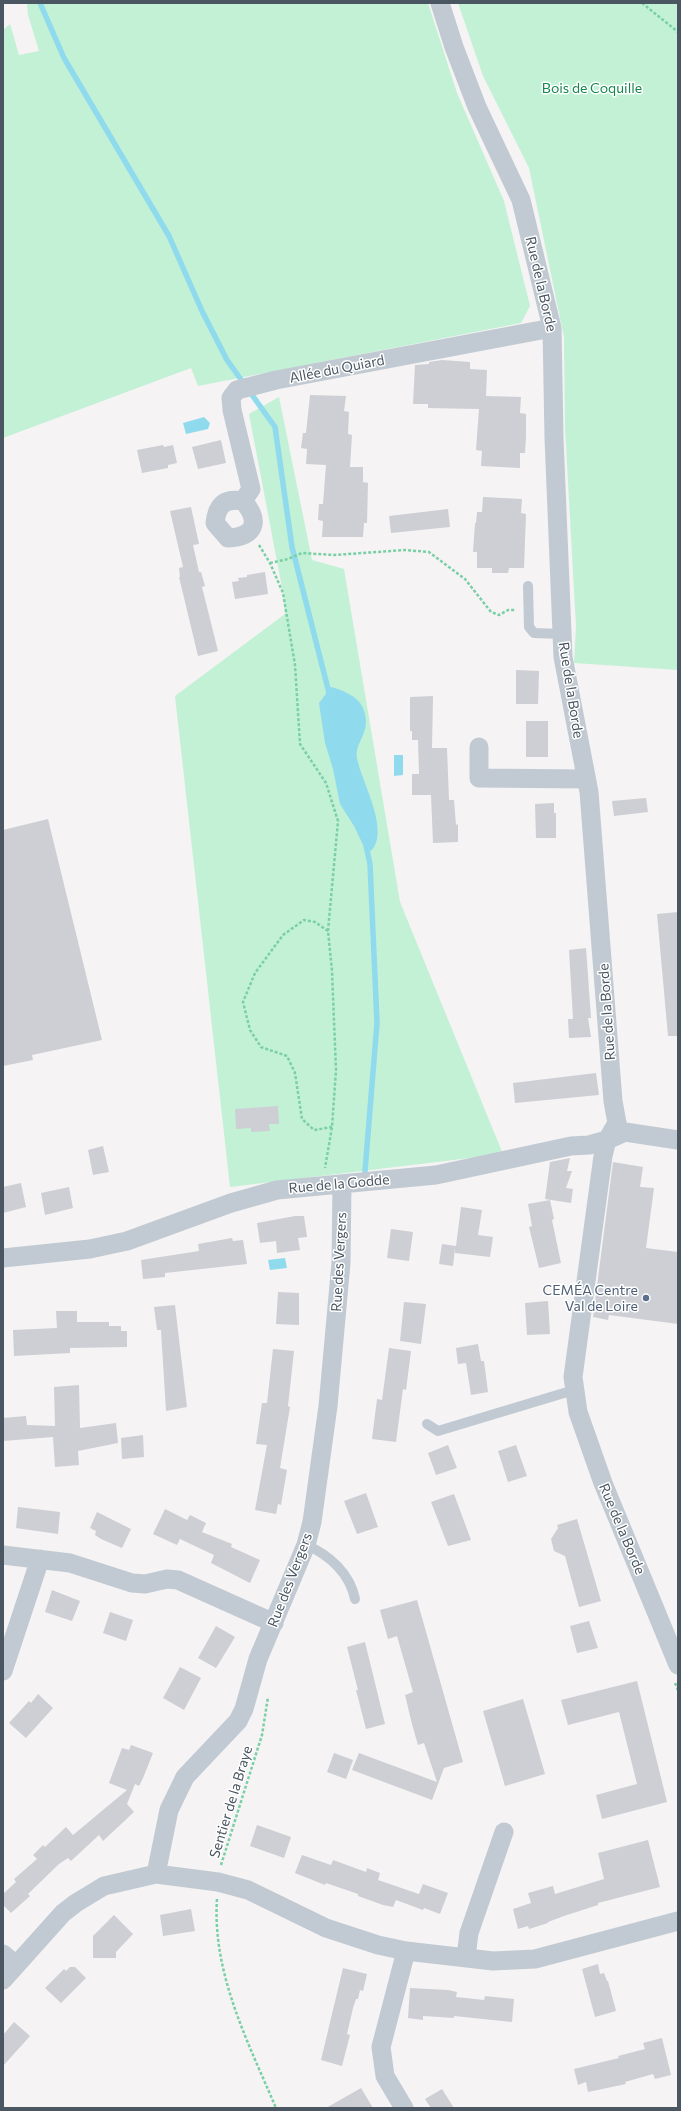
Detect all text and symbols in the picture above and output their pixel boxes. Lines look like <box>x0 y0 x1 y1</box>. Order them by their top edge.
park label: Bois de Coquille <box>542 80 642 96</box>
street label: Rue de la Borde <box>522 235 560 333</box>
street label: Allée du Quiard <box>288 352 386 386</box>
street label: Rue de la Borde <box>555 641 587 739</box>
street label: Rue de la Borde <box>595 963 619 1061</box>
street label: Rue de la Godde <box>288 1171 390 1197</box>
street label: Rue des Vergers <box>328 1212 350 1312</box>
place label: CEMÉA Centre Val de Loire <box>543 1282 638 1314</box>
marker: CEMÉA Centre Val de Loire <box>641 1293 651 1303</box>
street label: Rue de la Borde <box>595 1481 649 1577</box>
street label: Rue des Vergers <box>264 1530 316 1630</box>
street label: Sentier de la Braye <box>206 1744 256 1860</box>

